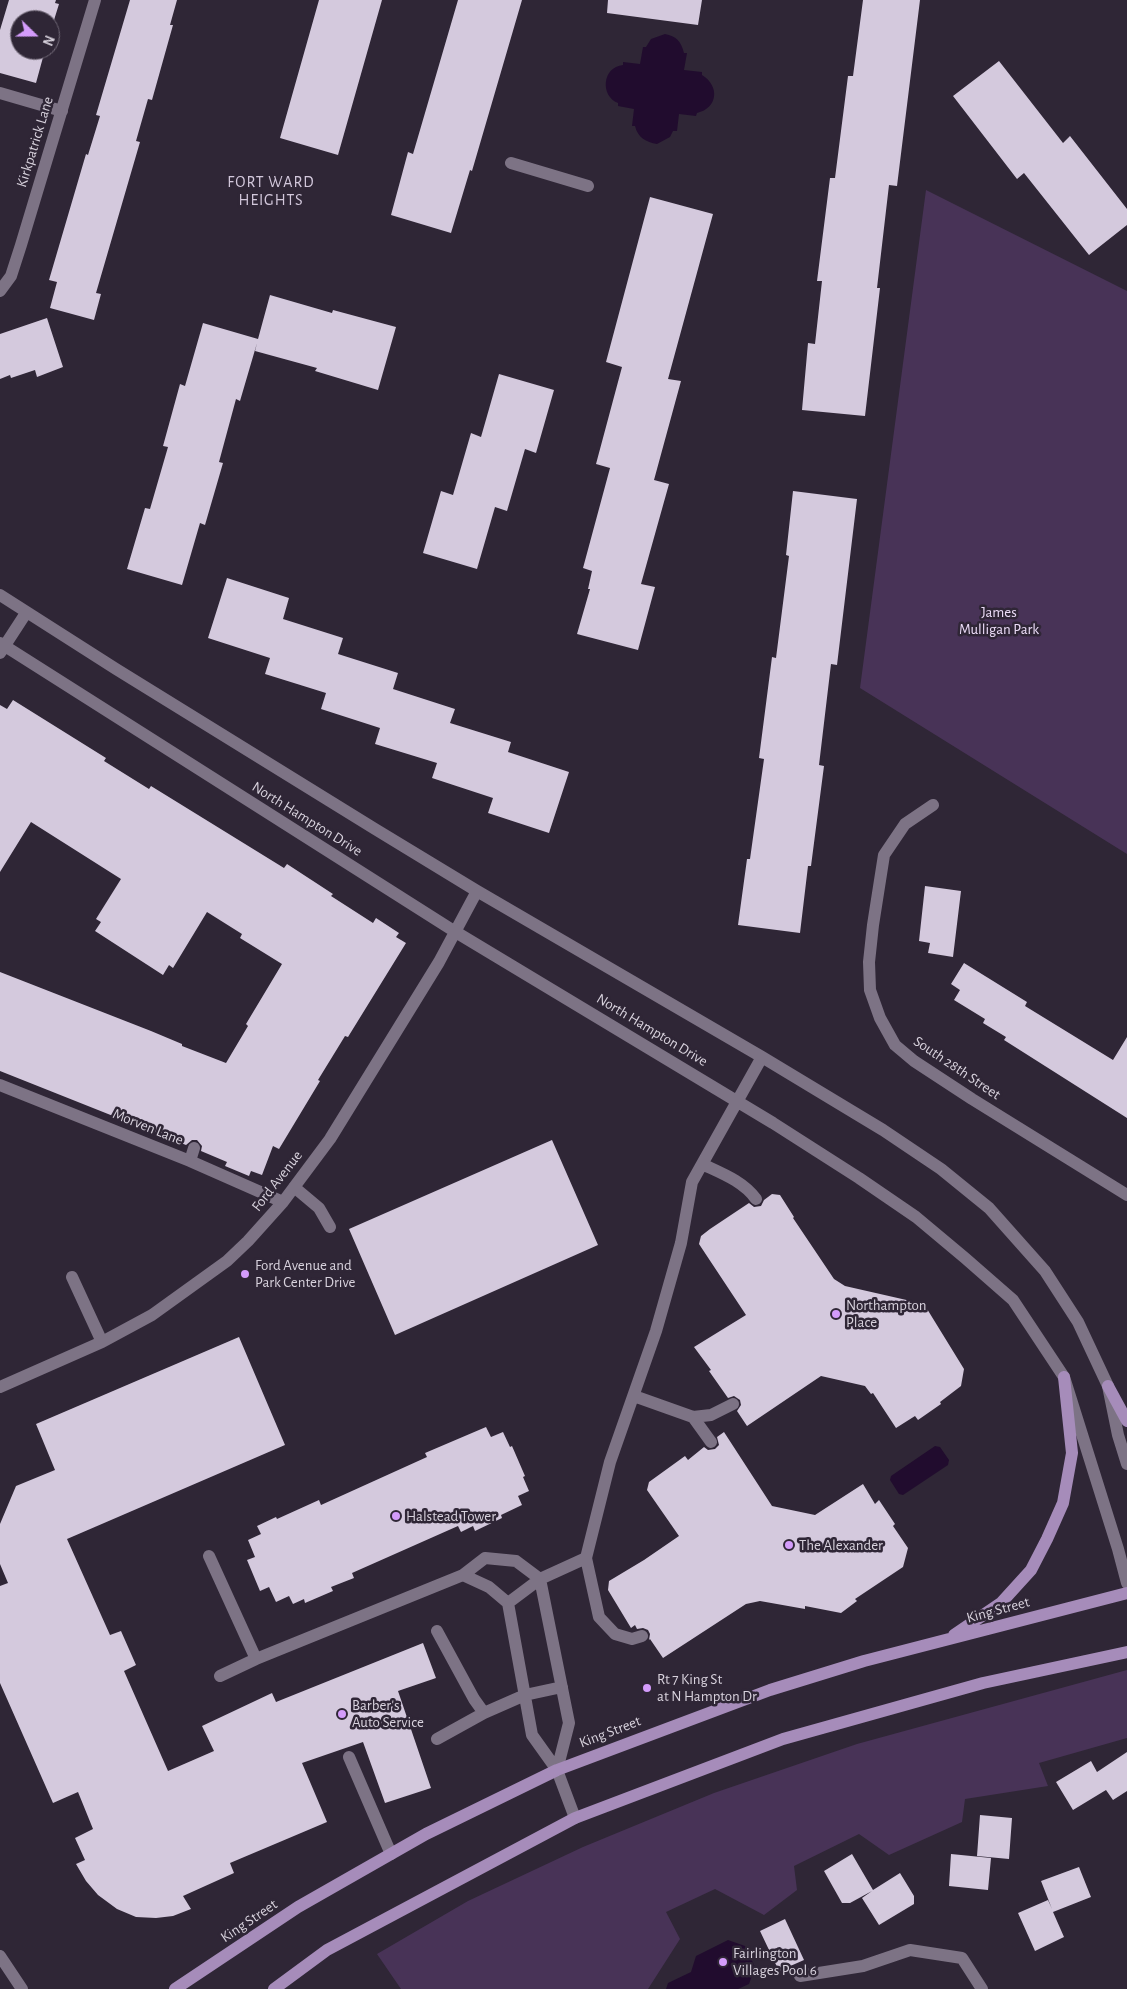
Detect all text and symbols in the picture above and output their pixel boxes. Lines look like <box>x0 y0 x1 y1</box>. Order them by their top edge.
north arrow <box>10 10 60 60</box>
text: N <box>40 33 56 47</box>
street label: Kirkpatrick Lane <box>13 94 57 190</box>
district label: FORT WARD HEIGHTS <box>226 172 316 210</box>
park label: James Mulligan Park <box>959 603 1039 638</box>
street label: North Hampton Drive <box>249 778 365 860</box>
street label: North Hampton Drive <box>593 990 711 1070</box>
street label: South 28th Street <box>910 1032 1004 1104</box>
street label: Morven Lane <box>110 1105 186 1149</box>
street label: Ford Avenue <box>248 1147 306 1215</box>
place label: Ford Avenue and Park Center Drive <box>255 1256 356 1291</box>
marker: Ford Avenue and Park Center Drive <box>239 1268 251 1280</box>
place label: Northampton Place <box>846 1296 927 1331</box>
marker: Northampton Place <box>830 1308 842 1320</box>
place label: Halstead Tower <box>406 1507 496 1525</box>
marker: Halstead Tower <box>390 1510 402 1522</box>
place label: The Alexander <box>799 1536 883 1554</box>
marker: The Alexander <box>783 1539 795 1551</box>
street label: King Street <box>964 1593 1032 1627</box>
place label: Rt 7 King St at N Hampton Dr <box>657 1670 757 1705</box>
marker: Rt 7 King St at N Hampton Dr <box>641 1682 653 1694</box>
place label: Barber's Auto Service <box>352 1696 424 1731</box>
marker: Barber's Auto Service <box>336 1708 348 1720</box>
street label: King Street <box>577 1712 643 1752</box>
street label: King Street <box>217 1895 281 1947</box>
place label: Fairlington Villages Pool 6 <box>733 1944 817 1979</box>
marker: Fairlington Villages Pool 6 <box>717 1956 729 1968</box>

